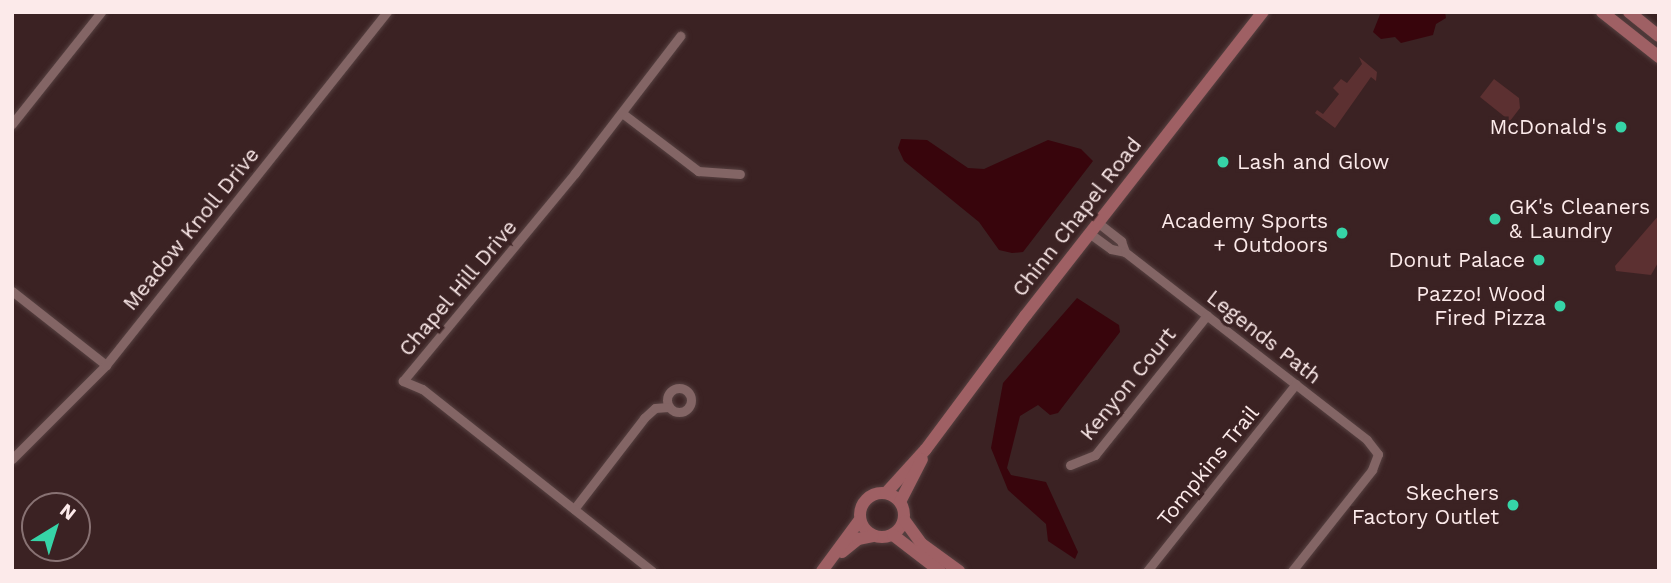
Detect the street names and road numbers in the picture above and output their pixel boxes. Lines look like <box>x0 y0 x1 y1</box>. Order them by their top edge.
street label: Chinn Chapel Road <box>1007 132 1147 302</box>
street label: Meadow Knoll Drive <box>117 142 265 316</box>
street label: Chapel Hill Drive <box>393 214 523 362</box>
street label: Legends Path <box>1202 285 1326 389</box>
street label: Kenyon Court <box>1075 322 1181 446</box>
street label: Tompkins Trail <box>1152 400 1264 532</box>

